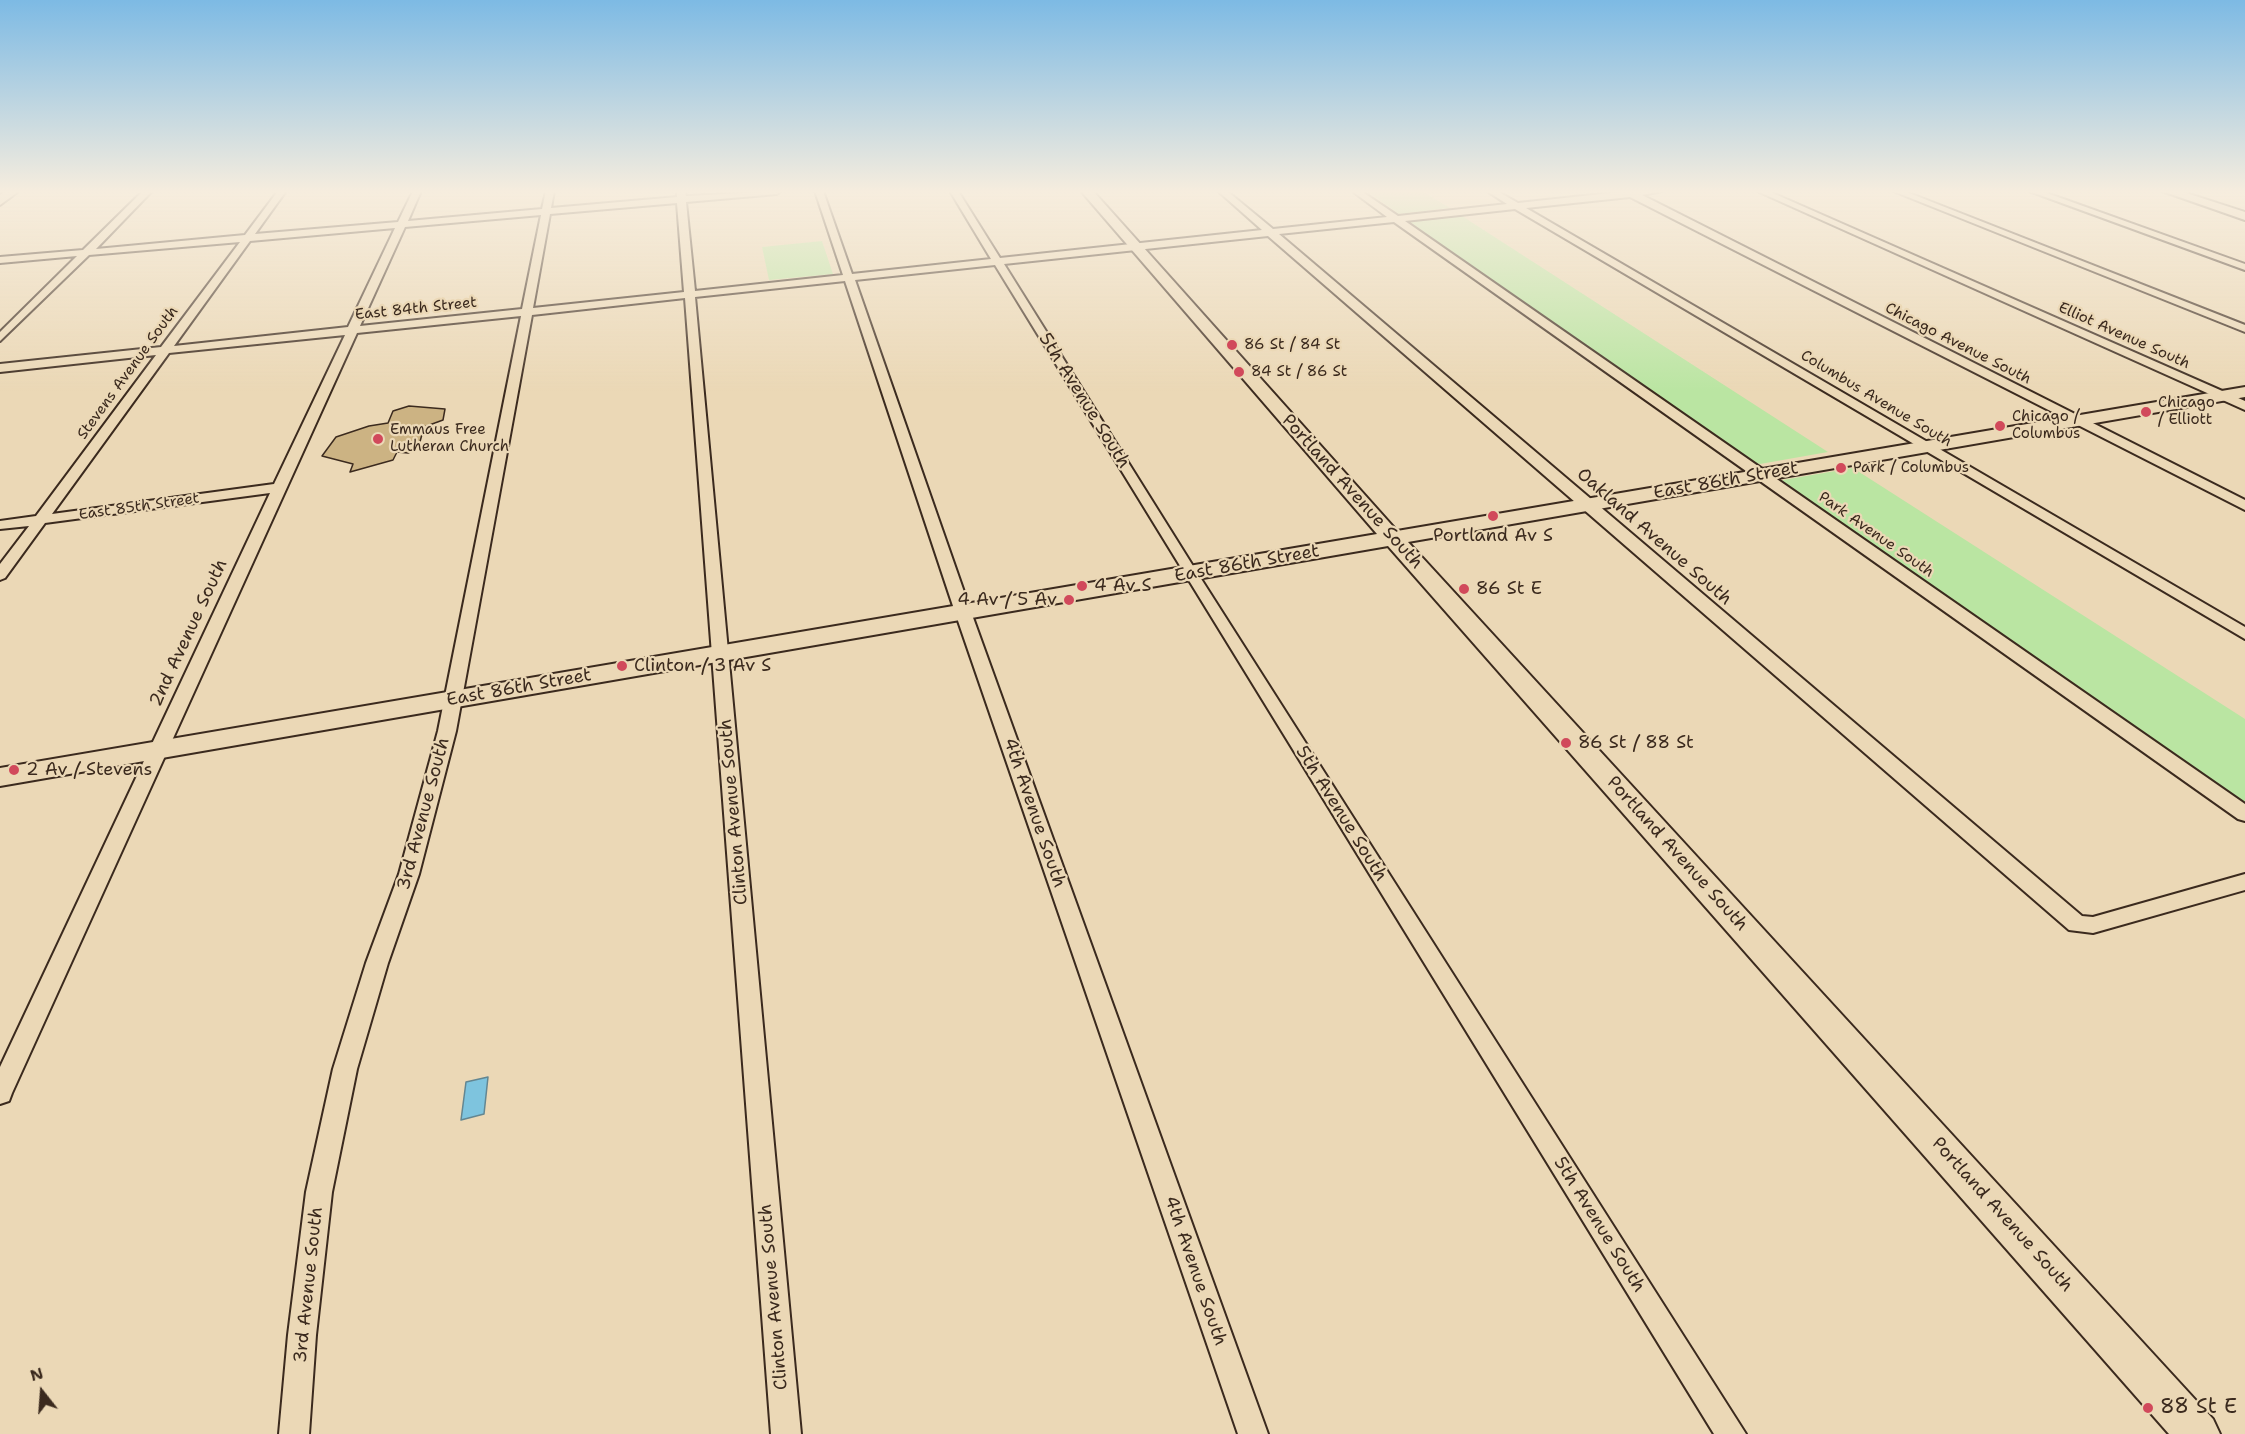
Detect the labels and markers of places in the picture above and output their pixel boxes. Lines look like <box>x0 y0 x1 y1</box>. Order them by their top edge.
place label: 86 St / 84 St <box>1244 336 1340 354</box>
marker: 86 St / 84 St <box>1225 338 1239 352</box>
place label: 84 St / 86 St <box>1251 363 1347 381</box>
marker: 84 St / 86 St <box>1232 365 1246 379</box>
place label: Chicago / Elliott <box>2158 394 2215 429</box>
marker: Chicago / Elliott <box>2139 405 2153 419</box>
place label: Chicago / Columbus <box>2012 408 2080 443</box>
marker: Chicago / Columbus <box>1993 419 2007 433</box>
place label: Emmaus Free Lutheran Church <box>390 421 509 456</box>
marker: Emmaus Free Lutheran Church <box>371 432 385 446</box>
place label: Park / Columbus <box>1853 459 1969 477</box>
marker: Park / Columbus <box>1834 461 1848 475</box>
marker: Portland Av S <box>1486 509 1500 523</box>
place label: Portland Av S <box>1433 525 1553 547</box>
place label: 4 Av S <box>1094 575 1152 597</box>
place label: 86 St E <box>1476 578 1542 600</box>
marker: 4 Av S <box>1075 579 1089 593</box>
marker: 86 St E <box>1457 582 1471 596</box>
place label: 4 Av / 5 Av <box>957 589 1057 611</box>
marker: 4 Av / 5 Av <box>1062 593 1076 607</box>
place label: Clinton / 3 Av S <box>634 655 771 677</box>
marker: Clinton / 3 Av S <box>615 659 629 673</box>
place label: 86 St / 88 St <box>1578 732 1694 754</box>
marker: 86 St / 88 St <box>1559 736 1573 750</box>
place label: 2 Av / Stevens <box>26 759 152 781</box>
marker: 2 Av / Stevens <box>7 763 21 777</box>
place label: 88 St E <box>2160 1395 2237 1421</box>
marker: 88 St E <box>2141 1401 2155 1415</box>

